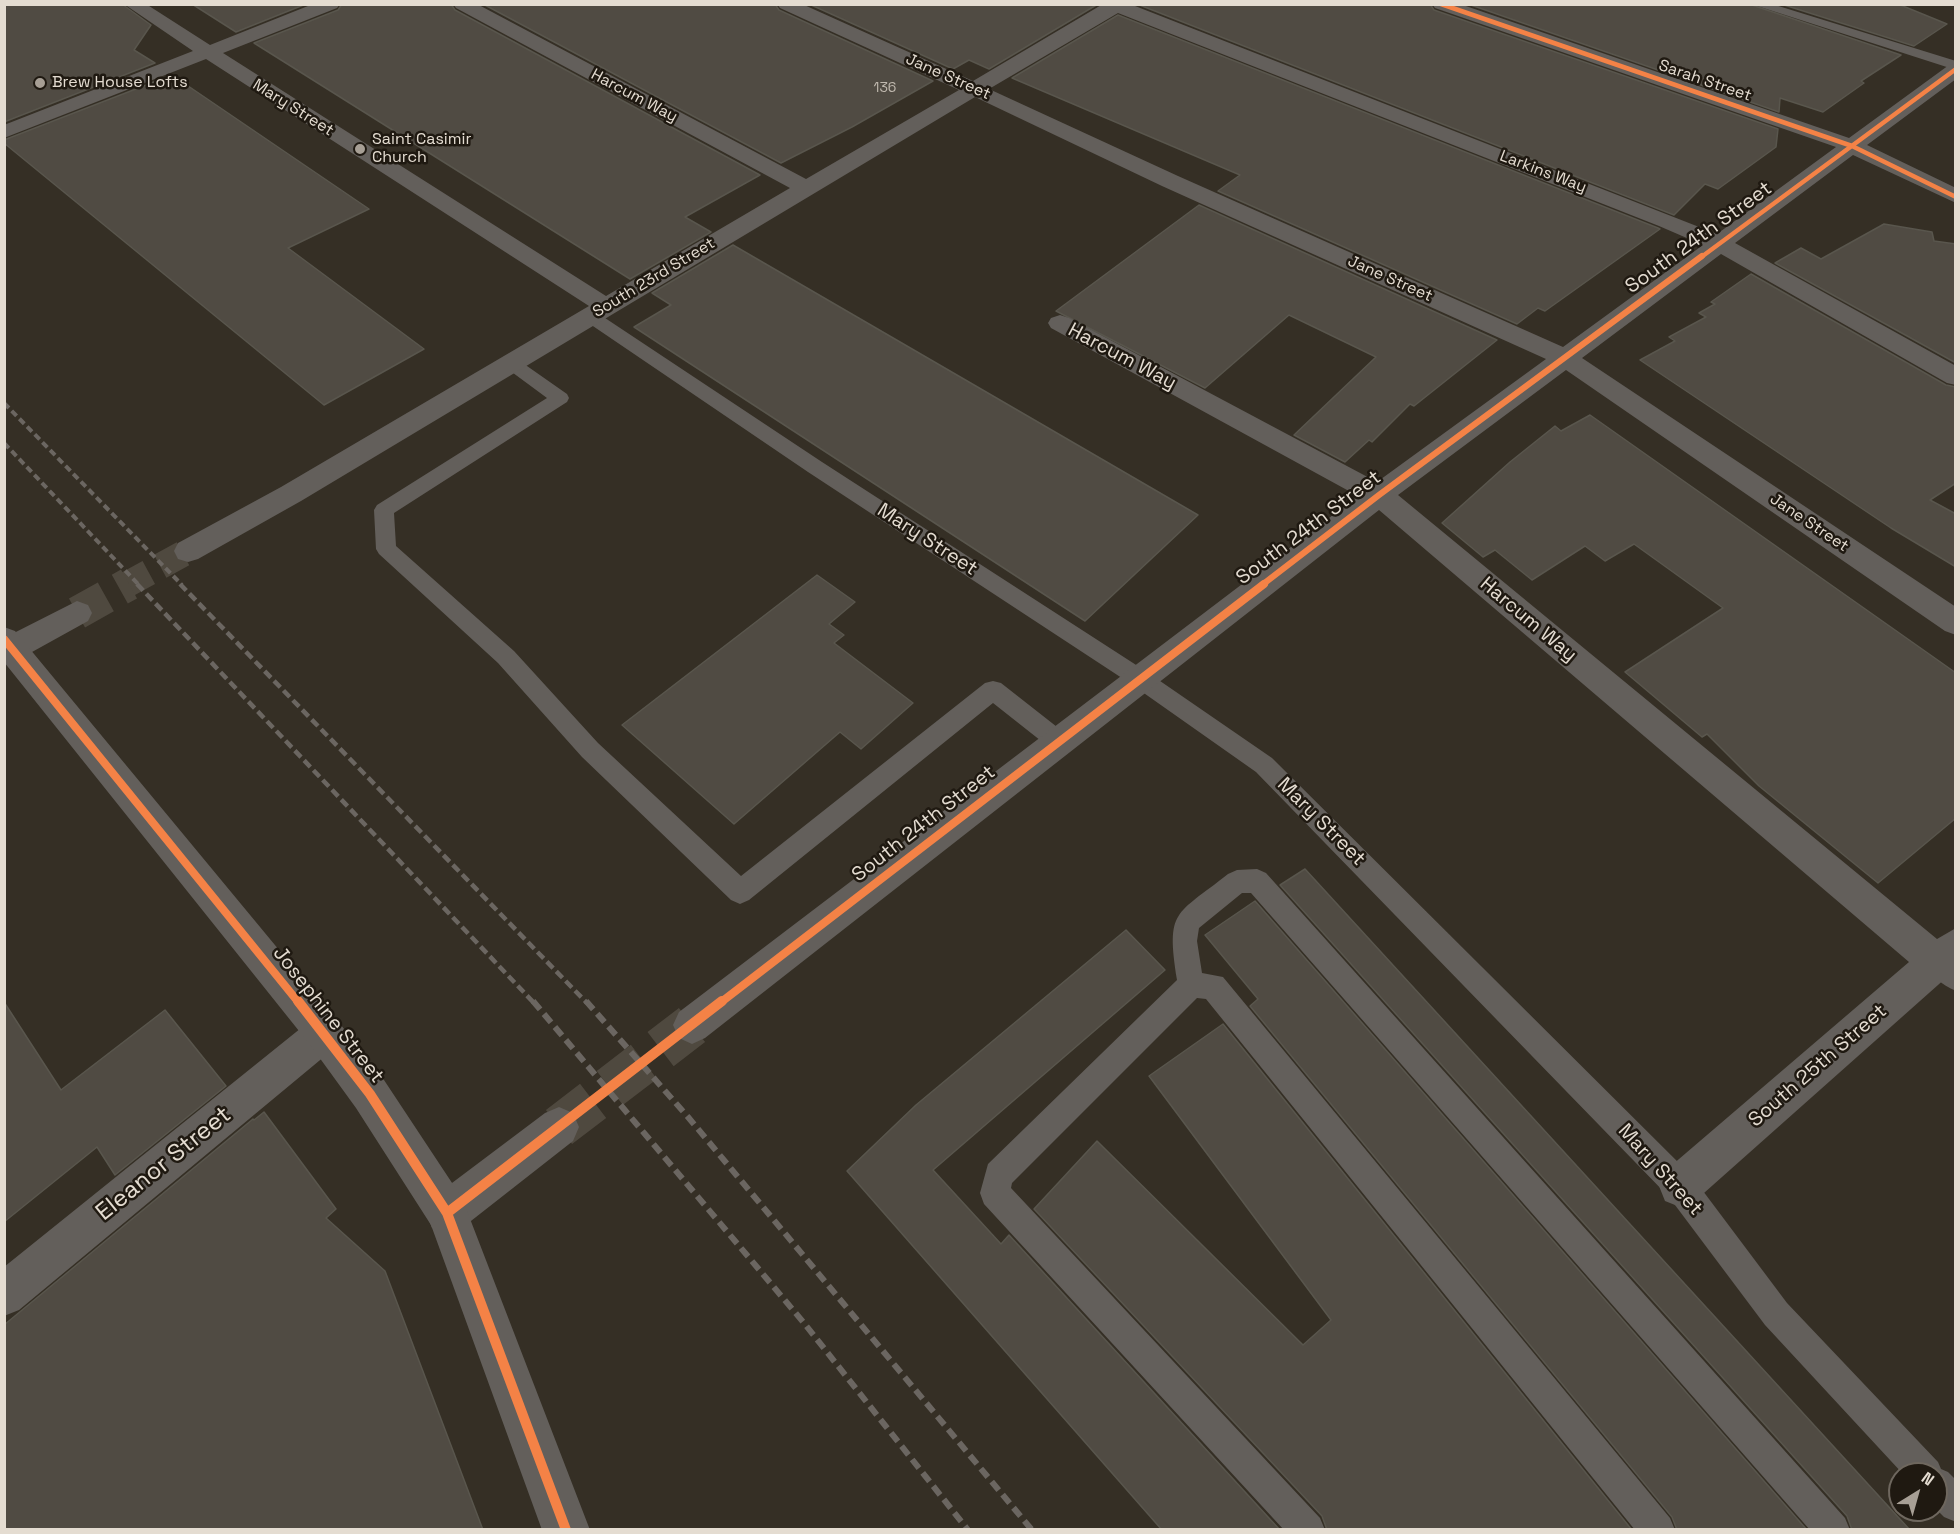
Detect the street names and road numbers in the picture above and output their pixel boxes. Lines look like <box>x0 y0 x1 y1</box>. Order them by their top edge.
street label: Jane Street <box>903 50 993 104</box>
street label: Sarah Street <box>1656 56 1754 106</box>
street label: Harcum Way <box>587 65 681 127</box>
street label: Mary Street <box>249 76 337 140</box>
street label: Larkins Way <box>1497 147 1589 197</box>
street label: South 24th Street <box>1621 177 1777 299</box>
street label: South 23rd Street <box>589 234 719 322</box>
street label: Jane Street <box>1345 252 1435 306</box>
street label: Harcum Way <box>1064 318 1180 396</box>
street label: South 24th Street <box>1232 466 1386 590</box>
street label: Jane Street <box>1766 490 1852 556</box>
street label: Mary Street <box>872 499 982 581</box>
street label: Harcum Way <box>1475 573 1581 667</box>
street label: South 24th Street <box>848 761 1000 887</box>
street label: Mary Street <box>1272 773 1370 871</box>
street label: Josephine Street <box>267 942 389 1088</box>
street label: South 25th Street <box>1744 999 1892 1133</box>
street label: Eleanor Street <box>91 1101 237 1227</box>
street label: Mary Street <box>1613 1119 1707 1221</box>

